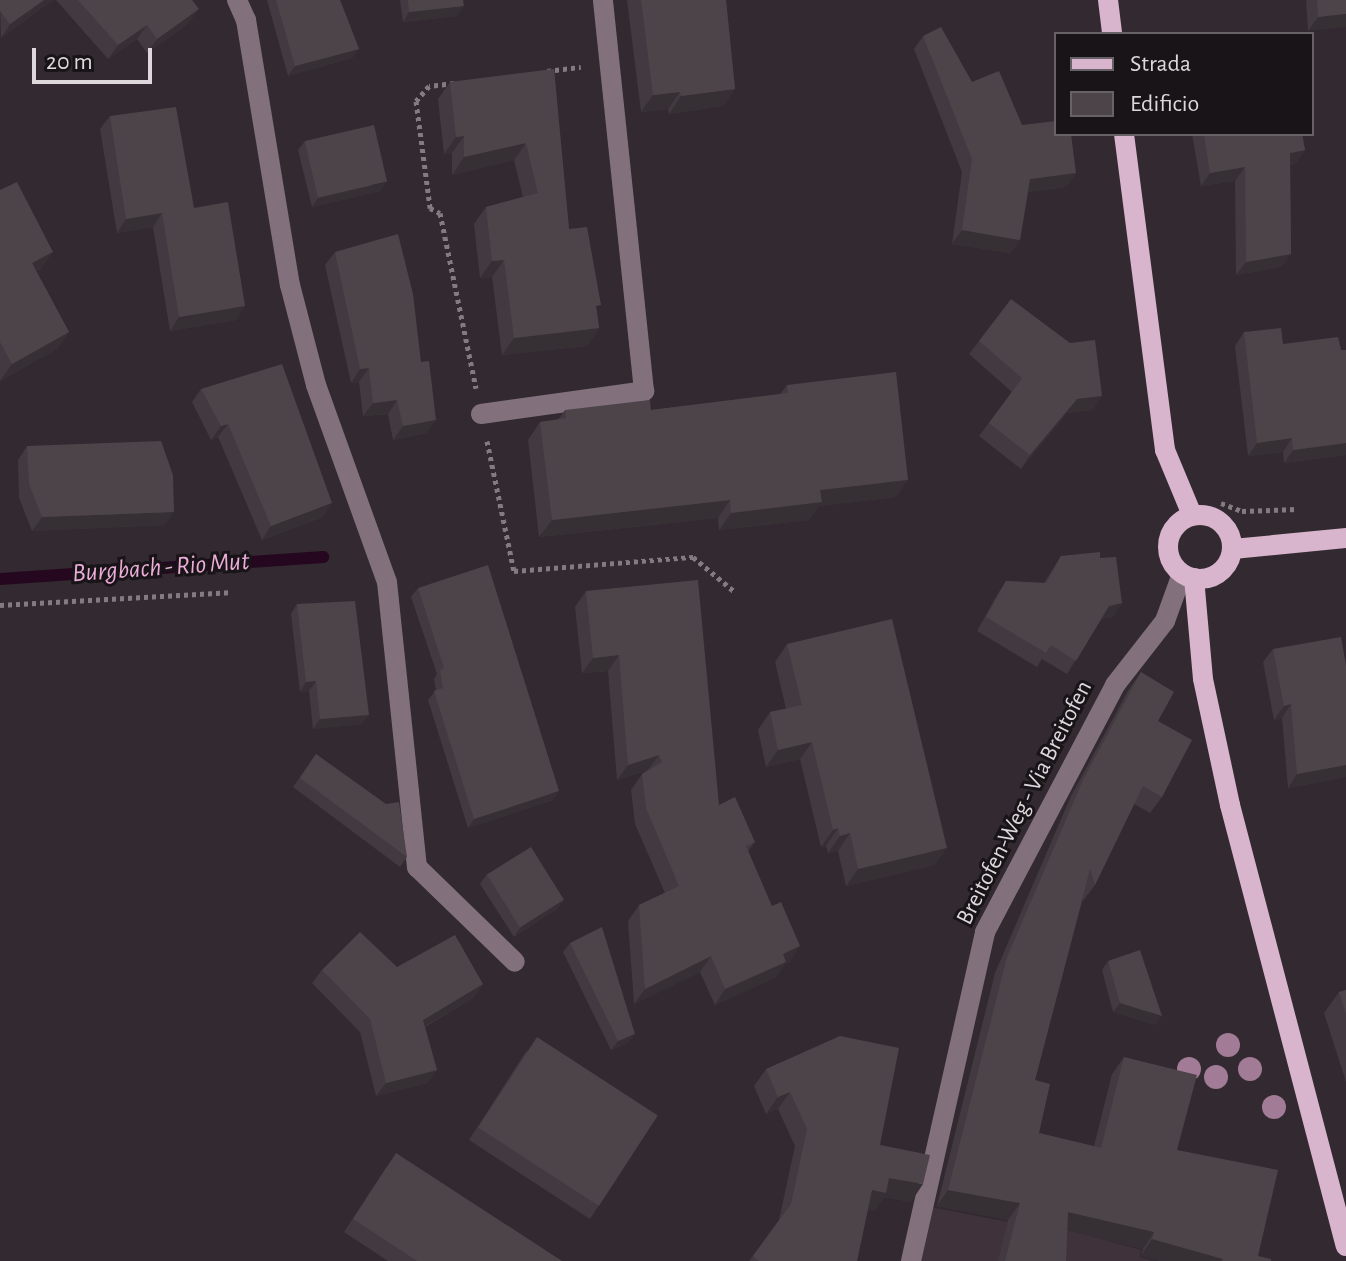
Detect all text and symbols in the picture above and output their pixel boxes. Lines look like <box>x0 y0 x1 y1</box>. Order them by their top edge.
scale bar <box>36 32 156 82</box>
legend <box>1054 32 1314 136</box>
text: 20 m <box>46 50 93 74</box>
text: Strada <box>1130 52 1191 76</box>
text: Edificio <box>1130 92 1199 116</box>
water label: Burgbach - Rio Mut <box>71 546 251 590</box>
street label: Breitofen-Weg - Via Breitofen <box>951 676 1099 930</box>

